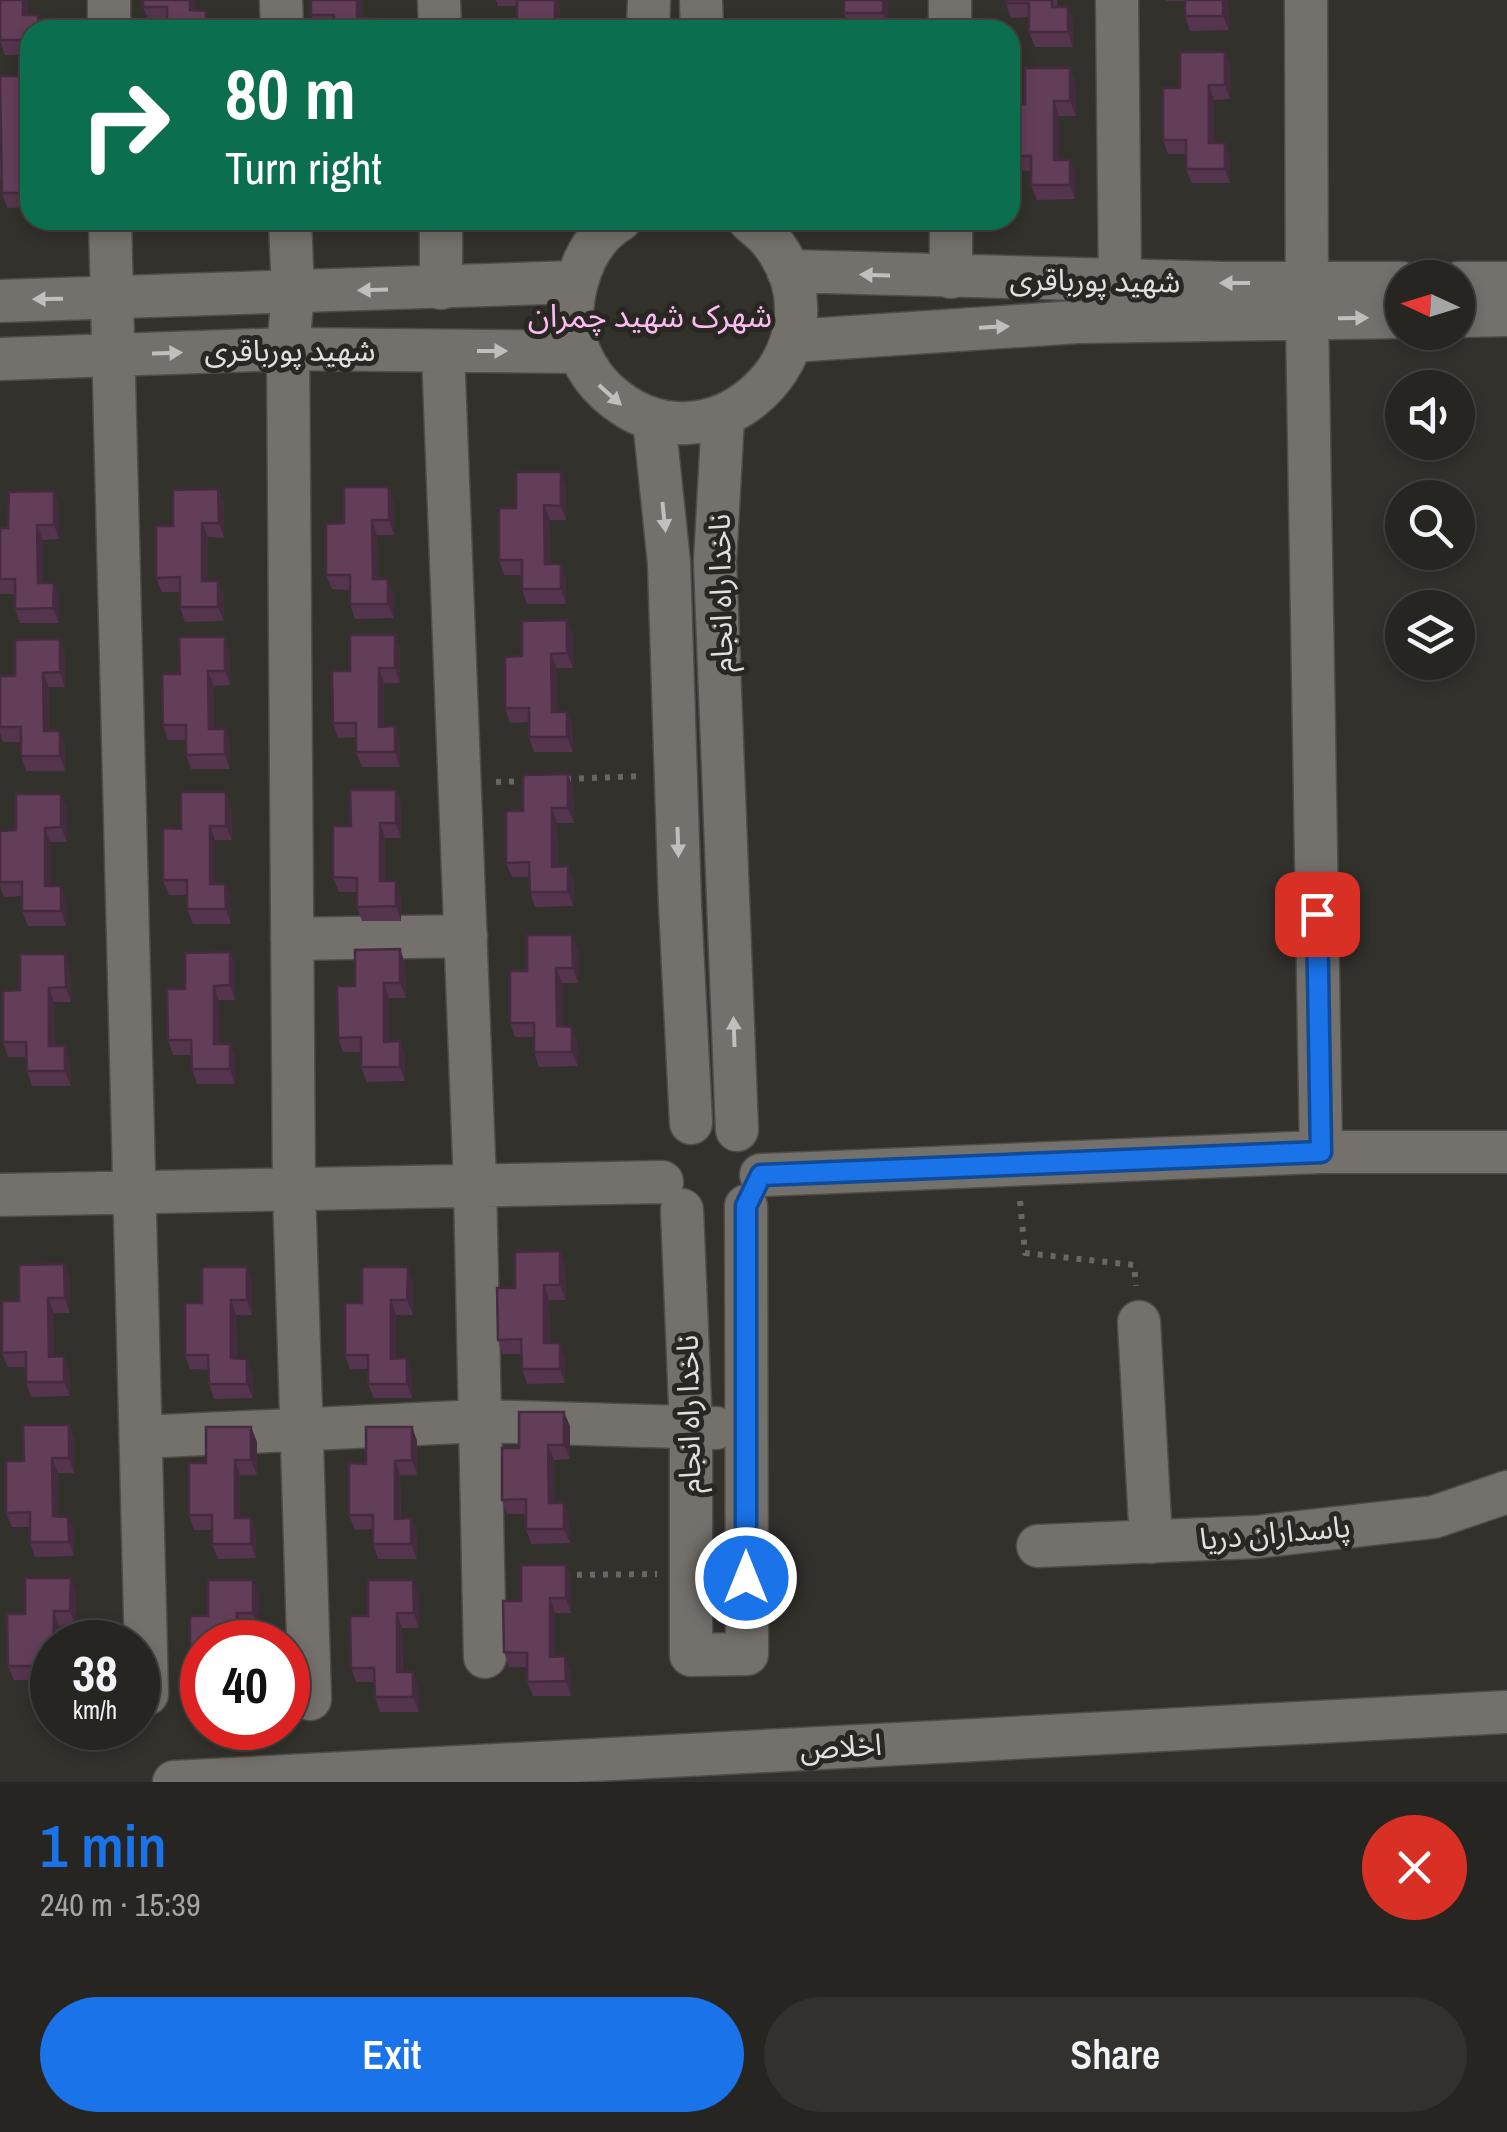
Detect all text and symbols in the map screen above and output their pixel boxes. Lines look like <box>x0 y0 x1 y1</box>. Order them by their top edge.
text: 80 m <box>225 47 356 141</box>
icon: right <box>60 60 190 190</box>
text: Turn right <box>225 137 382 198</box>
street label: شهید پورباقری <box>1009 259 1181 302</box>
north arrow <box>1385 260 1475 350</box>
map controls <box>1385 260 1475 680</box>
one-way arrow <box>859 266 891 282</box>
one-way arrow <box>1219 275 1251 291</box>
one-way arrow <box>356 283 388 299</box>
one-way arrow <box>32 291 64 307</box>
district label: شهرک شهید چمران <box>528 294 772 337</box>
one-way arrow <box>1338 309 1370 325</box>
one-way arrow <box>978 319 1010 335</box>
street label: شهید پورباقری <box>205 330 375 370</box>
one-way arrow <box>477 343 509 359</box>
one-way arrow <box>152 344 184 360</box>
button: sound <box>1385 370 1475 460</box>
one-way arrow <box>597 383 622 405</box>
button: search <box>1385 480 1475 570</box>
one-way arrow <box>657 502 673 534</box>
street label: ناخدا راه انجام <box>699 513 744 673</box>
button: layers <box>1385 590 1475 680</box>
one-way arrow <box>670 826 686 858</box>
pin <box>1275 872 1360 957</box>
icon: arrive <box>1290 887 1345 942</box>
one-way arrow <box>726 1016 742 1048</box>
street label: ناخدا راه انجام <box>667 1334 712 1494</box>
street label: پاسداران دریا <box>1198 1505 1352 1559</box>
position arrow <box>694 1526 798 1630</box>
speed limit sign: 40 <box>180 1620 310 1750</box>
text: 38 <box>72 1639 118 1707</box>
text: km/h <box>73 1693 117 1727</box>
street label: اخلاص <box>799 1724 883 1768</box>
text: 1 min <box>40 1805 167 1886</box>
button: close <box>1362 1815 1467 1920</box>
text: 240 m · 15:39 <box>40 1883 200 1926</box>
button: Exit <box>40 1997 744 2112</box>
button: Share <box>764 1997 1467 2112</box>

